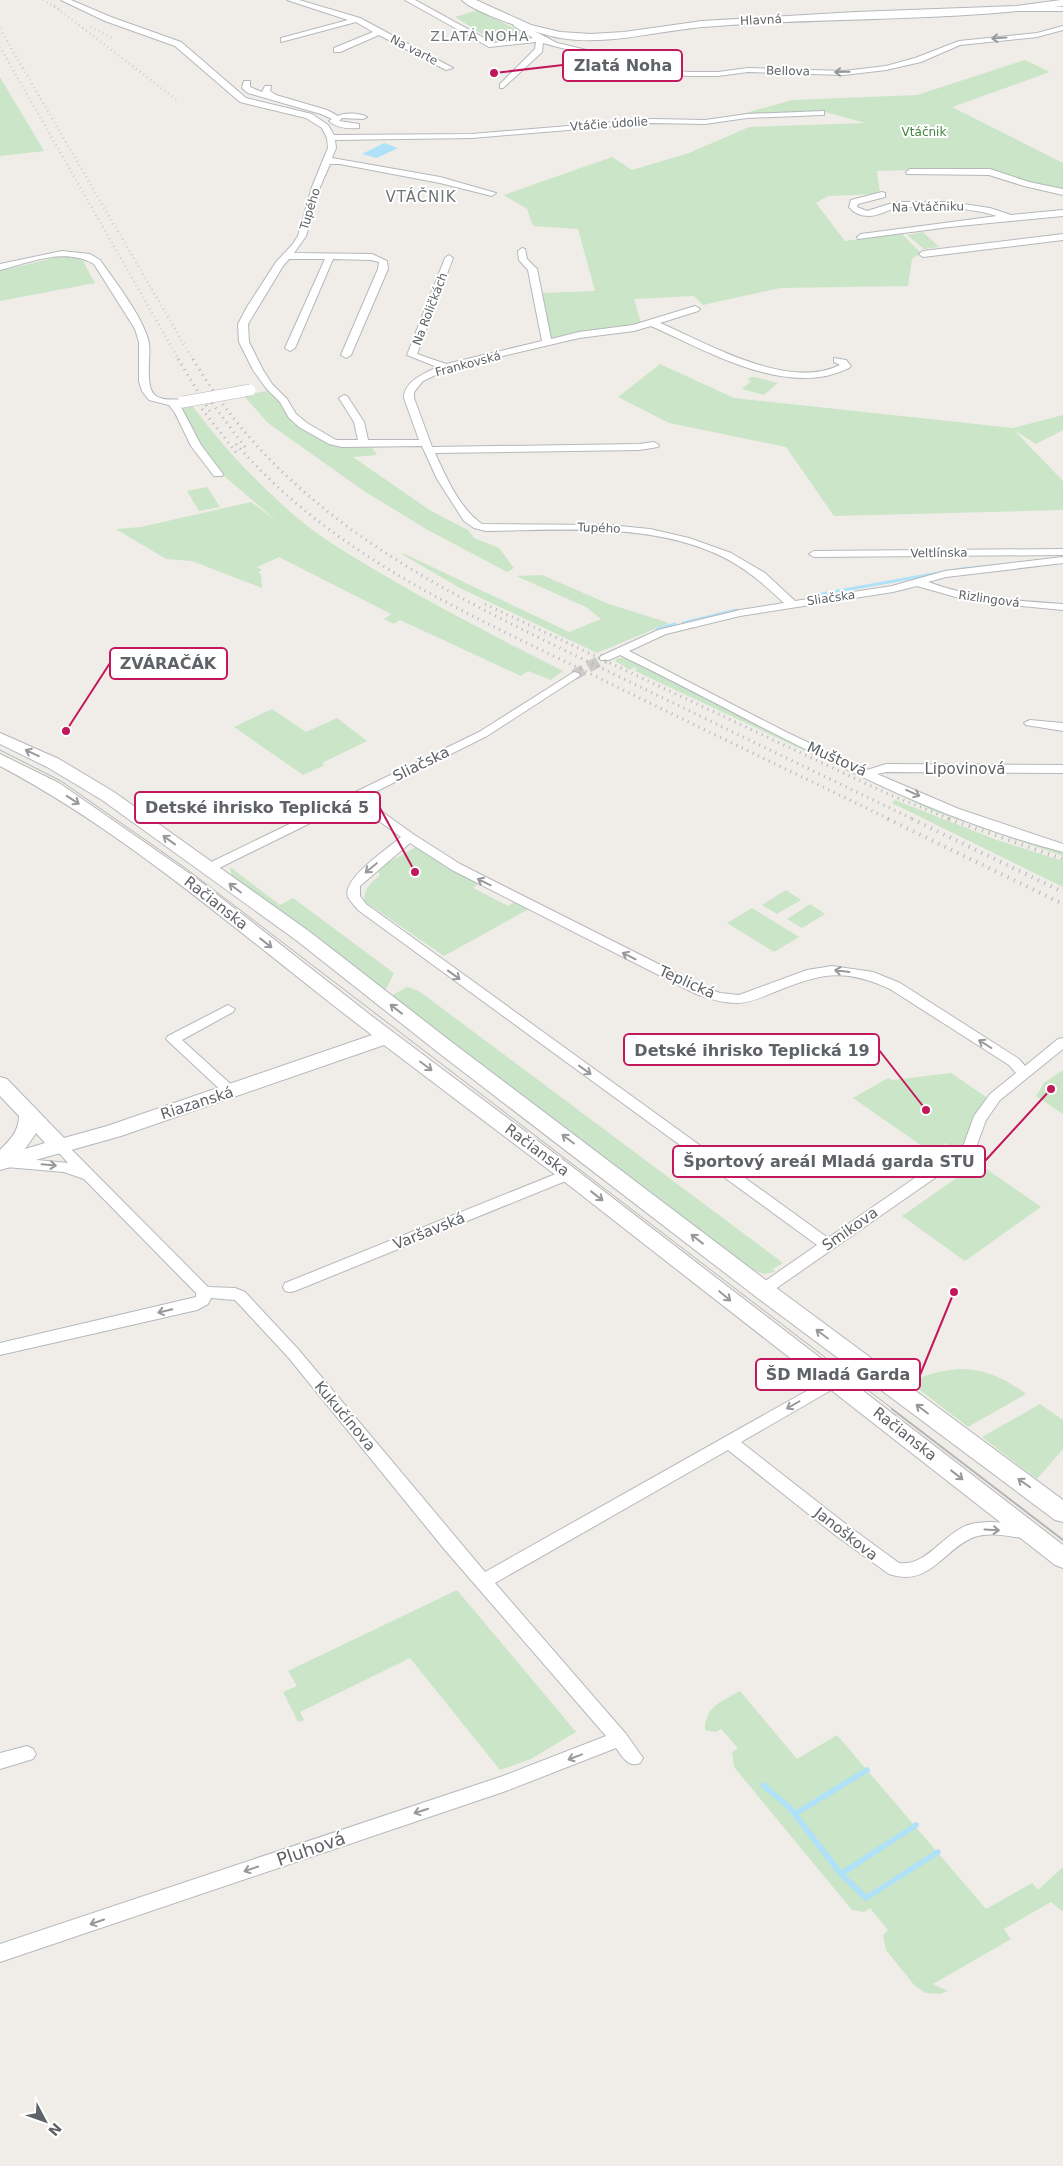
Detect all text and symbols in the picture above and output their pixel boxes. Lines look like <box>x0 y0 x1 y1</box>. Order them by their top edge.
street label: Hlavná <box>740 12 782 28</box>
district label: ZLATÁ NOHA <box>430 28 530 44</box>
street label: Na varte <box>388 32 440 68</box>
one-way arrow <box>991 33 1007 43</box>
callout: Zlatá Noha <box>563 50 682 81</box>
text: Zlatá Noha <box>574 56 672 75</box>
street label: Bellova <box>766 64 810 78</box>
one-way arrow <box>834 67 850 77</box>
street label: Vtáčie údolie <box>570 114 648 134</box>
park label: Vtáčnik <box>902 125 946 139</box>
street label: Tupého <box>297 186 323 233</box>
district label: VTÁČNIK <box>385 187 457 206</box>
street label: Na Vtáčniku <box>892 199 964 215</box>
street label: Na Roličkách <box>410 271 450 347</box>
street label: Frankovská <box>434 349 502 379</box>
street label: Tupého <box>576 520 621 536</box>
street label: Veltlínska <box>910 546 968 560</box>
street label: Sliačska <box>806 588 856 608</box>
street label: Rizlingová <box>957 588 1021 610</box>
callout: ZVÁRAČÁK <box>110 648 227 679</box>
text: ZVÁRAČÁK <box>120 654 217 673</box>
street label: Muštová <box>804 738 870 780</box>
street label: Sliačska <box>390 743 452 785</box>
one-way arrow <box>25 748 40 757</box>
street label: Lipovinová <box>924 760 1006 778</box>
one-way arrow <box>905 789 920 798</box>
callout: Detské ihrisko Teplická 5 <box>135 792 380 823</box>
one-way arrow <box>66 795 80 805</box>
text: Detské ihrisko Teplická 5 <box>145 798 369 817</box>
one-way arrow <box>163 834 177 845</box>
one-way arrow <box>365 863 378 874</box>
street label: Račianska <box>181 873 251 933</box>
one-way arrow <box>477 877 492 887</box>
one-way arrow <box>229 882 242 893</box>
one-way arrow <box>259 937 272 948</box>
one-way arrow <box>622 951 637 961</box>
street label: Teplická <box>655 961 718 1002</box>
one-way arrow <box>835 966 851 976</box>
one-way arrow <box>446 969 460 980</box>
one-way arrow <box>390 1004 403 1015</box>
callout: Detské ihrisko Teplická 19 <box>624 1034 879 1065</box>
one-way arrow <box>979 1038 993 1048</box>
text: Detské ihrisko Teplická 19 <box>634 1041 870 1060</box>
one-way arrow <box>419 1061 432 1072</box>
one-way arrow <box>578 1065 592 1075</box>
street label: Riazanská <box>158 1083 236 1123</box>
street label: Račianska <box>501 1120 573 1180</box>
one-way arrow <box>561 1134 575 1144</box>
callout: Športový areál Mladá garda STU <box>673 1146 985 1177</box>
text: Športový areál Mladá garda STU <box>683 1152 975 1171</box>
one-way arrow <box>41 1160 57 1170</box>
one-way arrow <box>590 1191 603 1202</box>
street label: Smikova <box>819 1203 881 1255</box>
street label: Varšavská <box>390 1208 468 1254</box>
one-way arrow <box>691 1233 704 1244</box>
one-way arrow <box>718 1291 731 1302</box>
one-way arrow <box>157 1307 173 1316</box>
one-way arrow <box>815 1329 829 1339</box>
callout: ŠD Mladá Garda <box>756 1359 920 1390</box>
text: ŠD Mladá Garda <box>766 1365 910 1384</box>
street label: Kukučínova <box>311 1377 379 1455</box>
one-way arrow <box>786 1401 800 1411</box>
street label: Račianska <box>870 1404 940 1464</box>
one-way arrow <box>915 1404 929 1414</box>
one-way arrow <box>951 1469 964 1480</box>
one-way arrow <box>1017 1478 1031 1488</box>
street label: Janoškova <box>810 1503 881 1564</box>
one-way arrow <box>984 1526 1000 1535</box>
one-way arrow <box>567 1753 583 1762</box>
one-way arrow <box>414 1807 430 1816</box>
street label: Pluhová <box>274 1827 348 1870</box>
one-way arrow <box>244 1865 259 1874</box>
one-way arrow <box>89 1917 105 1927</box>
north arrow <box>20 2096 70 2146</box>
text: N <box>45 2120 65 2139</box>

